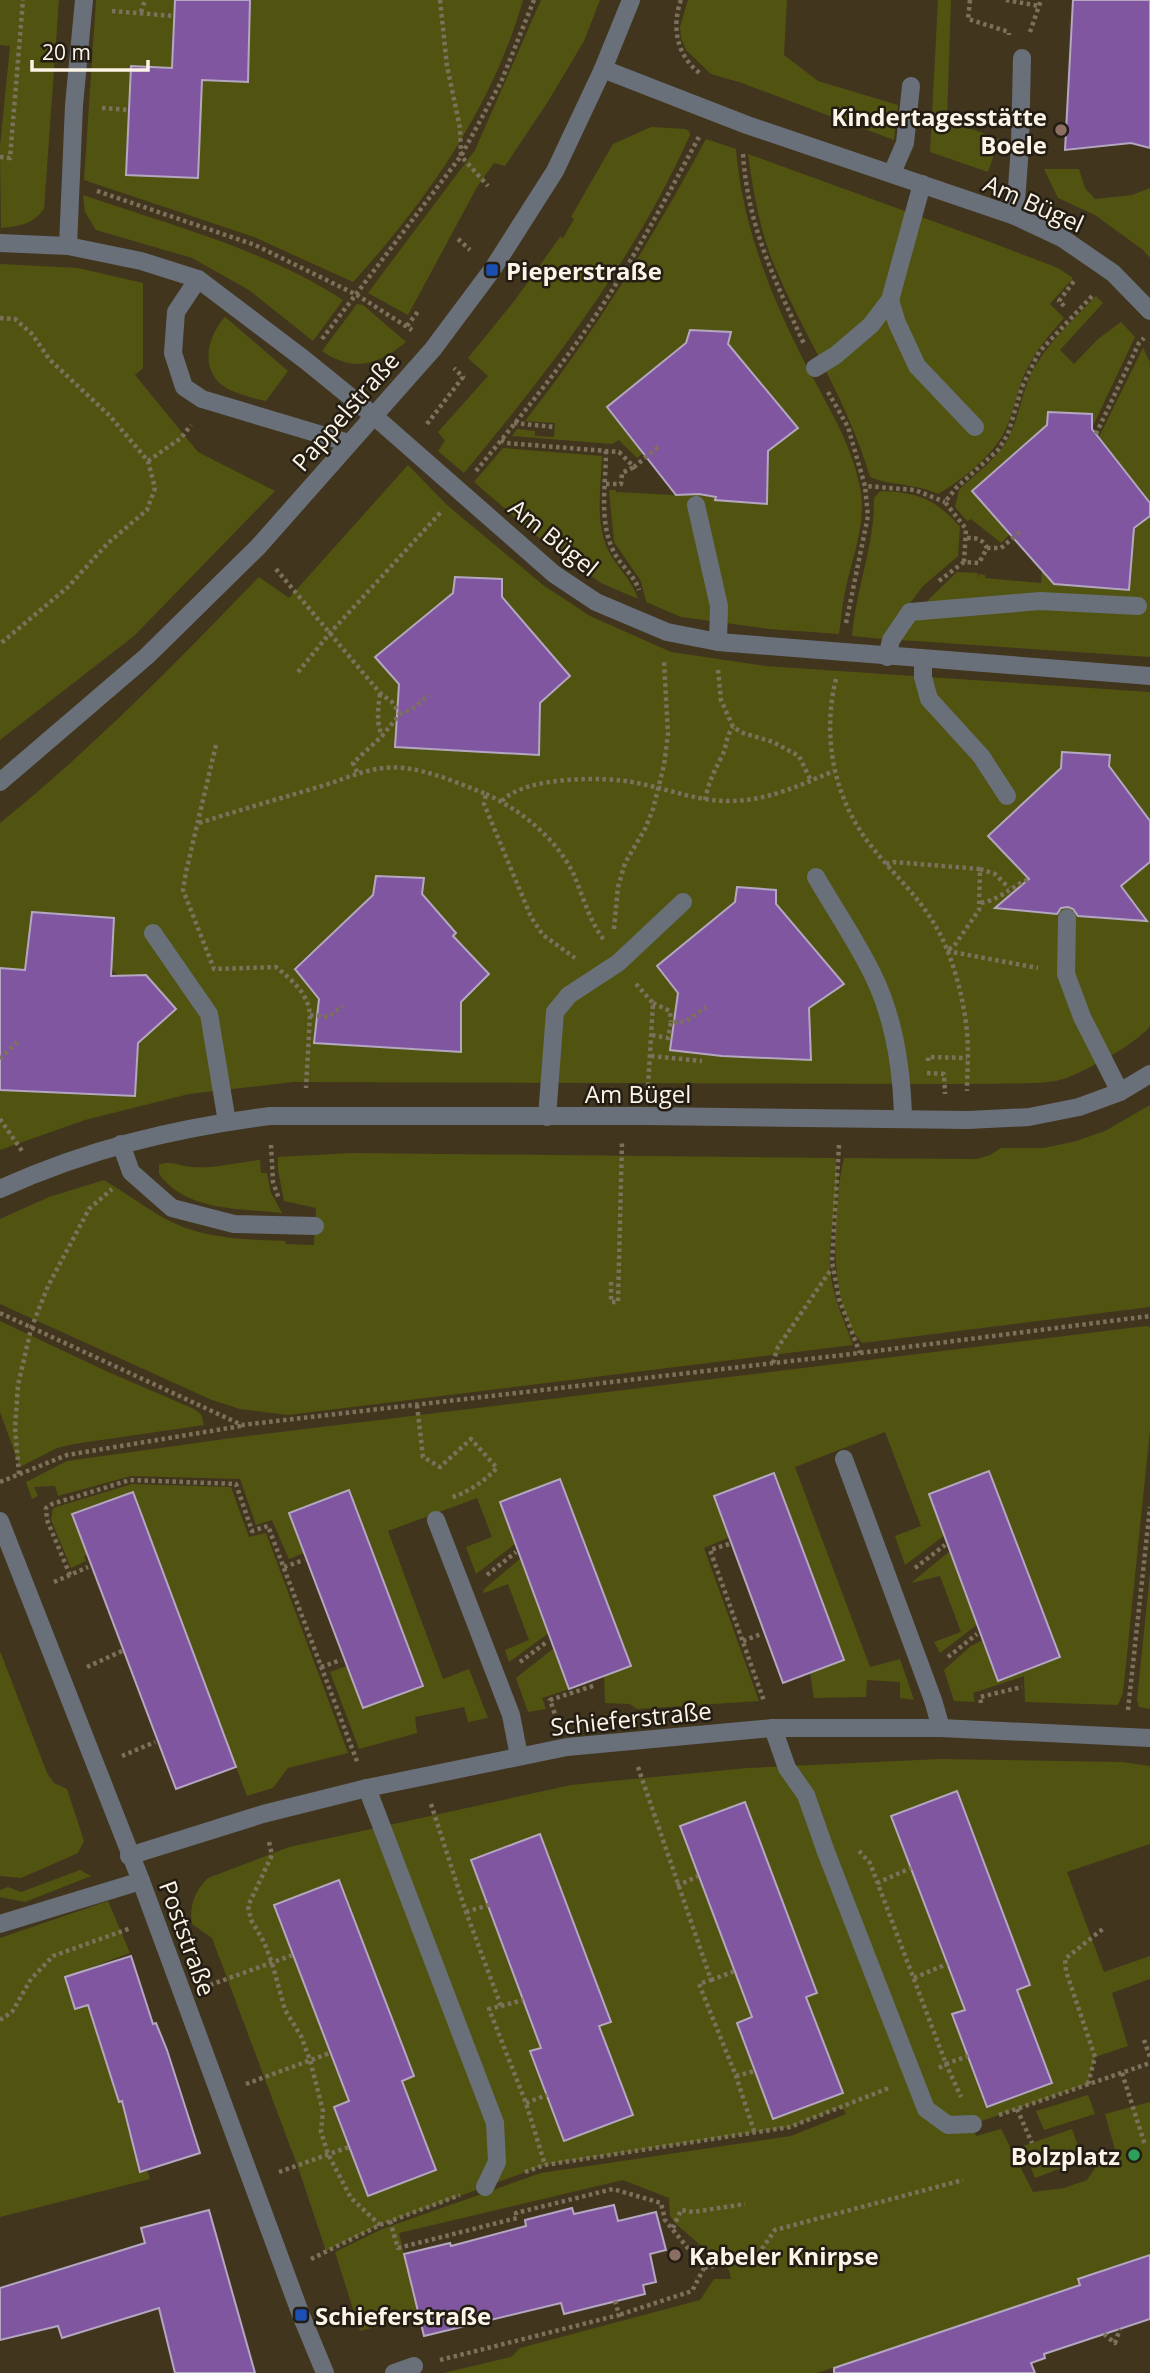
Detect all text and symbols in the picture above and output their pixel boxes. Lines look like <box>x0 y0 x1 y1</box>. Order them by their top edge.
scale bar <box>32 28 147 72</box>
text: 20 m <box>42 38 91 66</box>
place label: Kindertagesstätte Boele <box>831 100 1047 161</box>
marker: Kindertagesstätte Boele <box>1053 122 1069 138</box>
street label: Am Bügel <box>979 166 1089 240</box>
place label: Pieperstraße <box>506 254 662 287</box>
marker: Pieperstraße <box>484 262 500 278</box>
street label: Pappelstraße <box>284 344 406 478</box>
street label: Am Bügel <box>502 491 606 583</box>
street label: Am Bügel <box>585 1077 691 1110</box>
street label: Schieferstraße <box>549 1693 713 1743</box>
street label: Poststraße <box>152 1876 224 2000</box>
place label: Bolzplatz <box>1011 2139 1120 2172</box>
marker: Bolzplatz <box>1126 2147 1142 2163</box>
place label: Kabeler Knirpse <box>689 2239 879 2272</box>
marker: Kabeler Knirpse <box>667 2247 683 2263</box>
place label: Schieferstraße <box>315 2299 491 2332</box>
marker: Schieferstraße <box>293 2307 309 2323</box>

